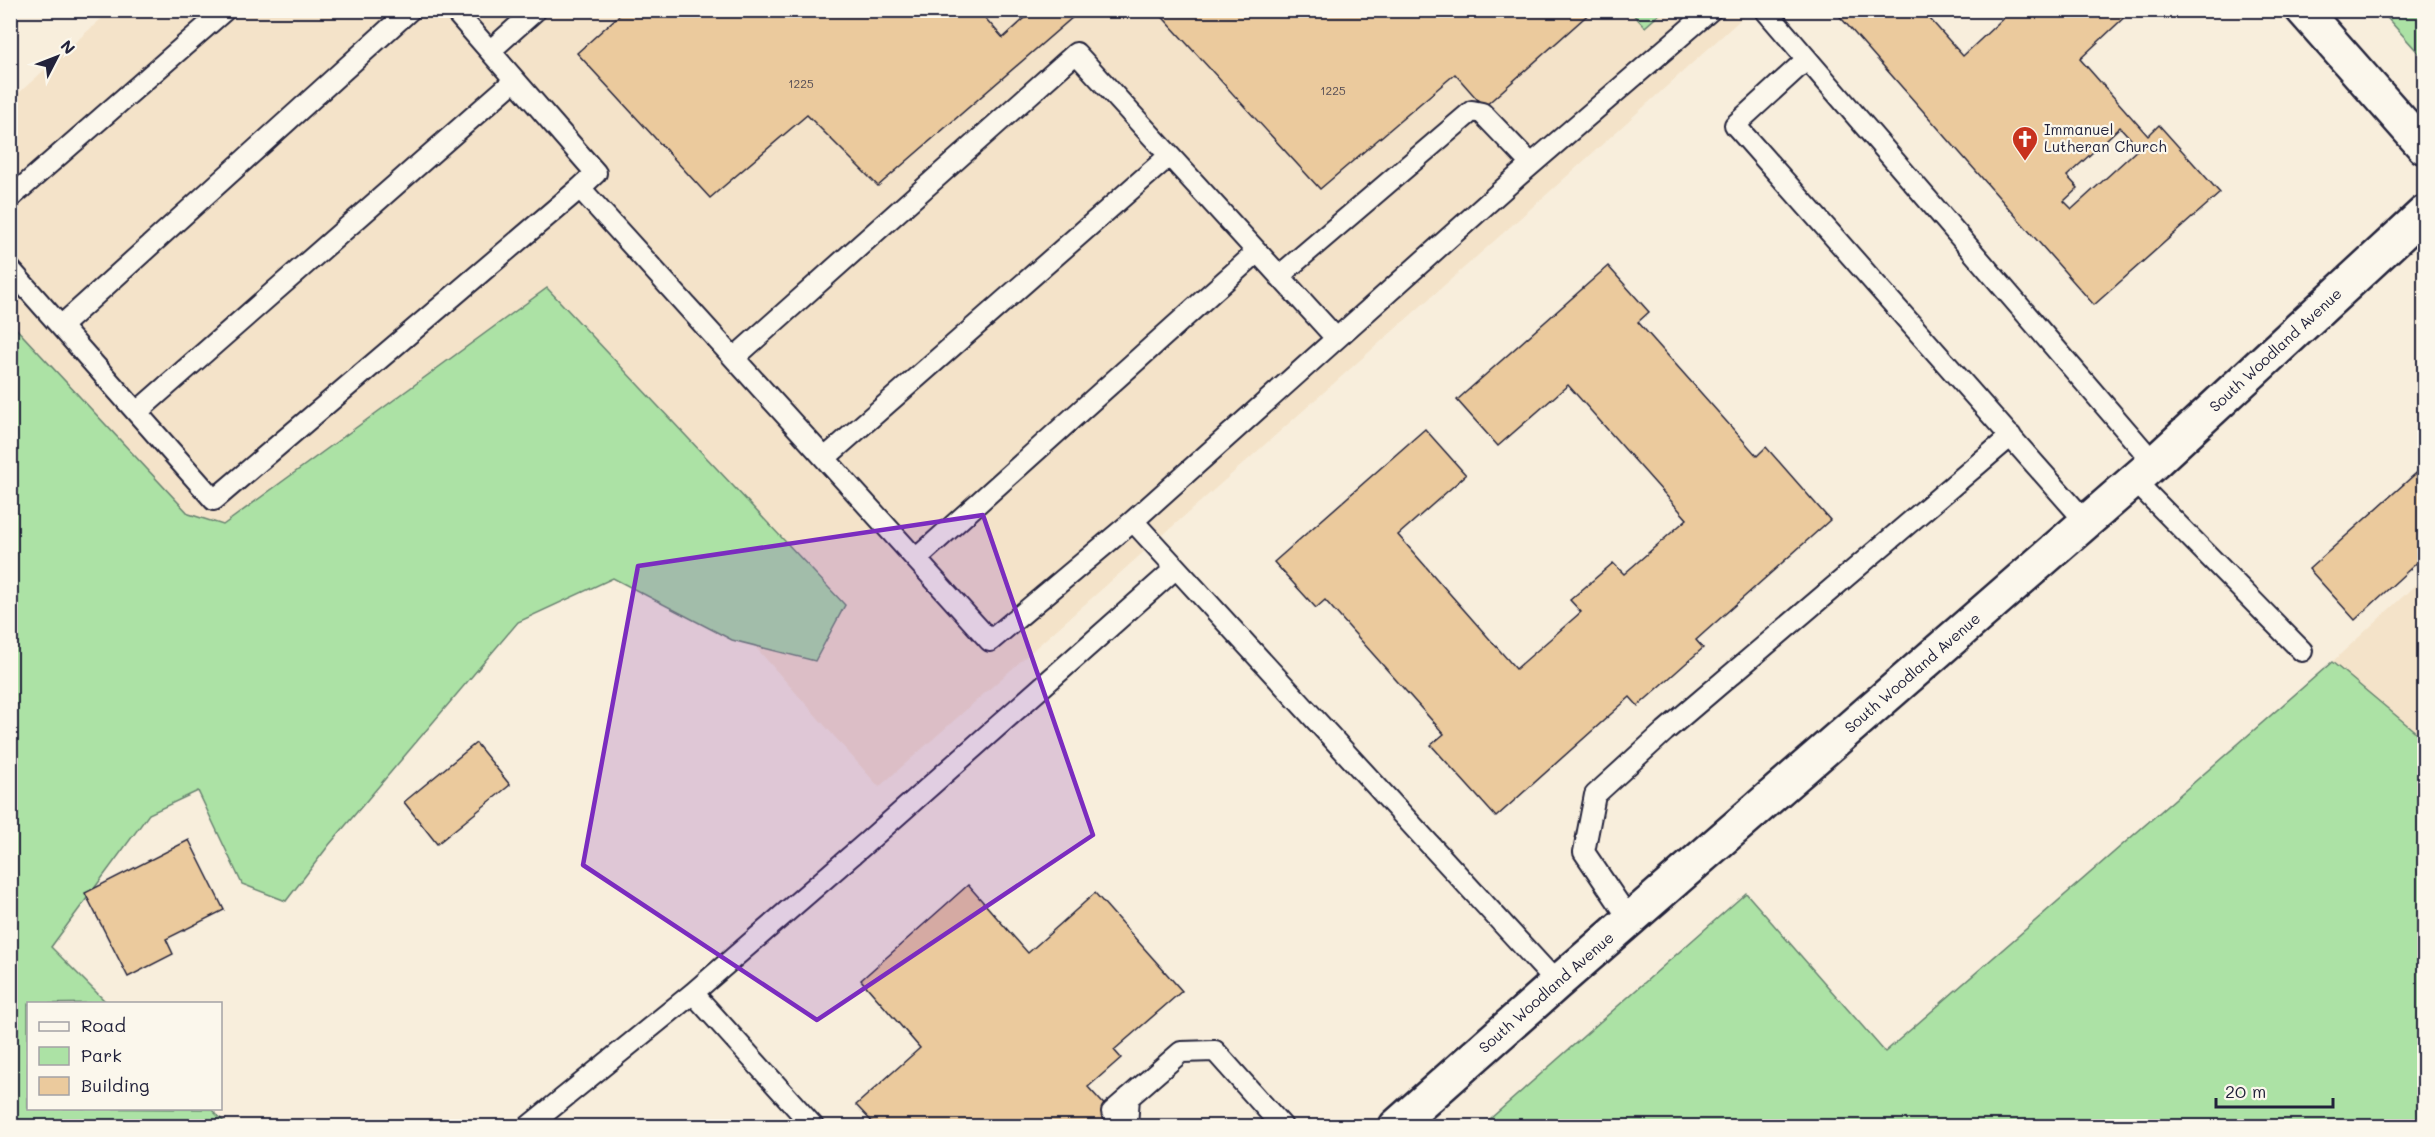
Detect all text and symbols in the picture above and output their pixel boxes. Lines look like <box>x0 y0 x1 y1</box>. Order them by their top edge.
north arrow <box>27 27 87 87</box>
text: N <box>57 35 80 58</box>
house number: 1225 <box>788 75 814 91</box>
house number: 1225 <box>1320 82 1346 98</box>
place label: Immanuel Lutheran Church <box>2044 119 2167 156</box>
church icon: Immanuel Lutheran Church <box>2010 124 2040 162</box>
street label: South Woodland Avenue <box>2205 283 2346 416</box>
street label: South Woodland Avenue <box>1840 608 1984 737</box>
street label: South Woodland Avenue <box>1474 927 1618 1057</box>
legend <box>27 1002 222 1110</box>
text: Road <box>81 1013 126 1037</box>
text: Park <box>81 1043 122 1067</box>
scale bar <box>2216 1071 2333 1109</box>
text: Building <box>81 1073 149 1097</box>
text: 20 m <box>2225 1079 2266 1103</box>

